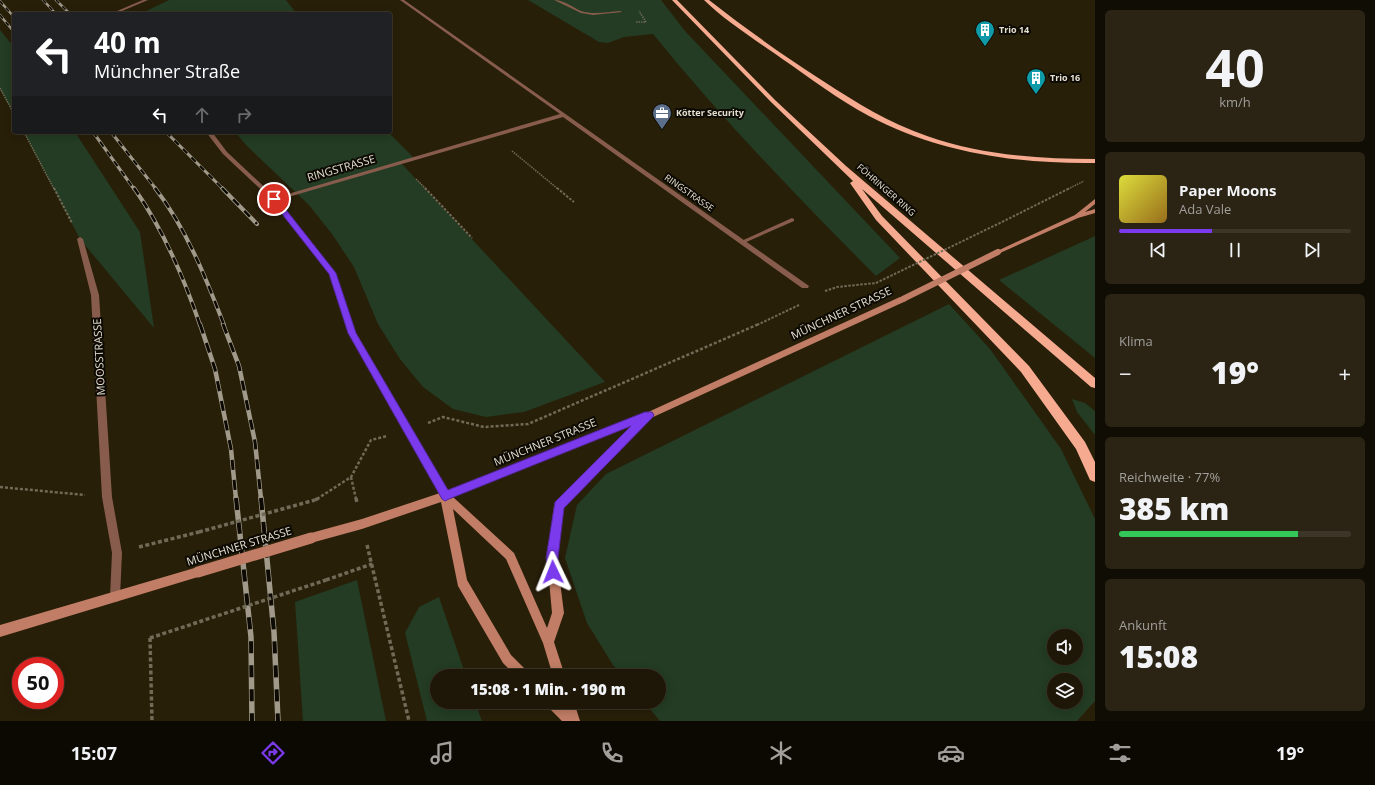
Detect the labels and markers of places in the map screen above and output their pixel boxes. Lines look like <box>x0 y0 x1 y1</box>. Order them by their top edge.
building icon: Trio 14 <box>974 19 996 47</box>
place label: Trio 14 <box>999 23 1029 36</box>
building icon: Trio 16 <box>1025 67 1047 95</box>
place label: Trio 16 <box>1050 71 1080 84</box>
office icon: Kötter Security <box>651 102 673 130</box>
place label: Kötter Security <box>676 106 745 119</box>
pin <box>257 182 291 216</box>

